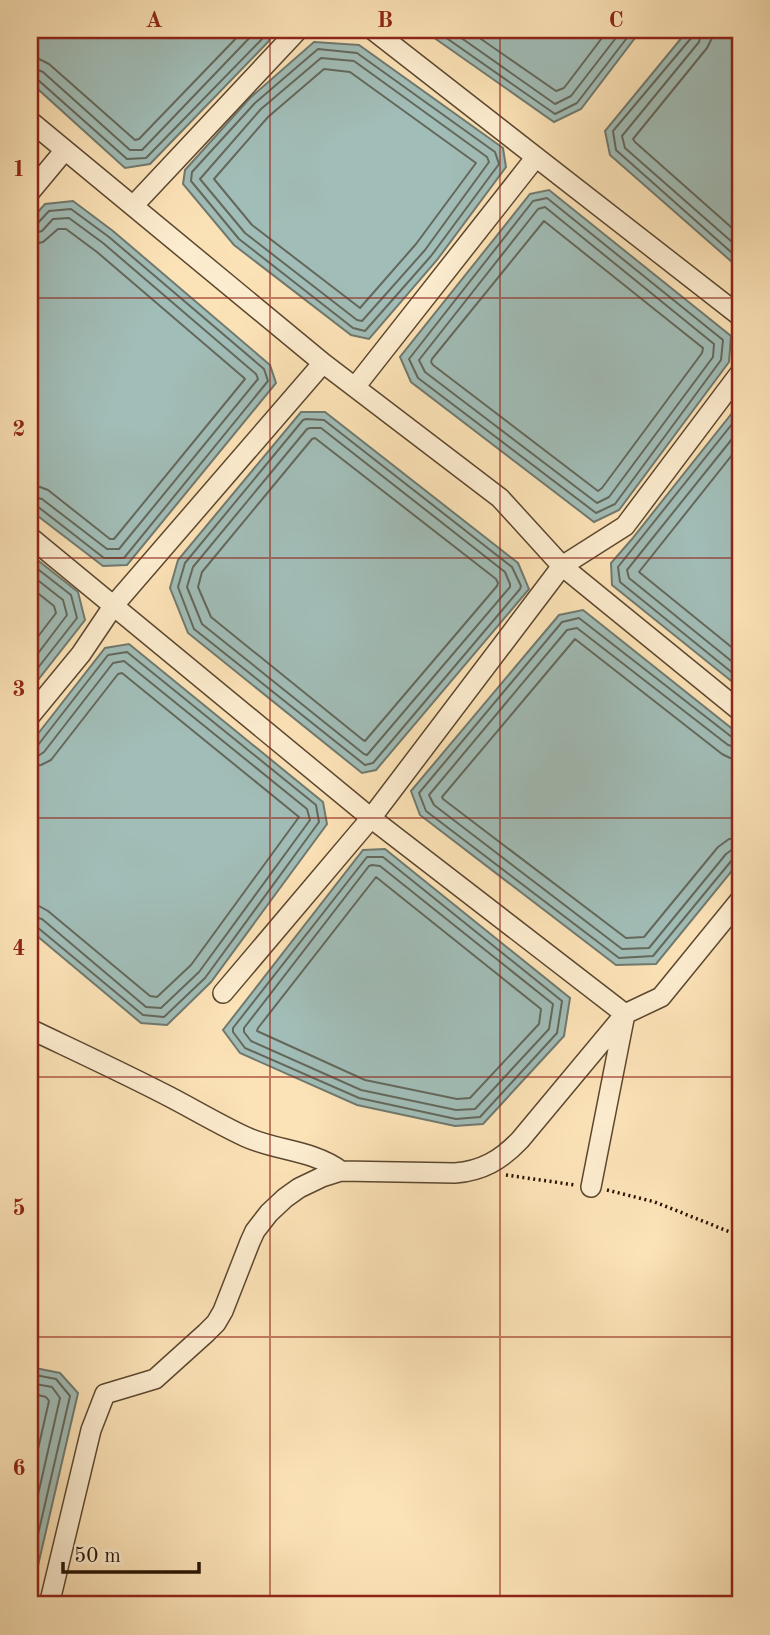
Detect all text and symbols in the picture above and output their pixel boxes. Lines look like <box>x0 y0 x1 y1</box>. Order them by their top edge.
text: A <box>145 9 163 32</box>
text: B <box>377 9 393 32</box>
text: C <box>608 9 624 32</box>
text: 1 <box>12 158 26 181</box>
text: 2 <box>12 418 26 441</box>
text: 3 <box>12 678 26 701</box>
text: 4 <box>12 937 26 960</box>
text: 5 <box>12 1197 26 1220</box>
text: 6 <box>12 1457 26 1480</box>
scale bar <box>63 1530 200 1574</box>
text: 50 m <box>74 1546 121 1567</box>

